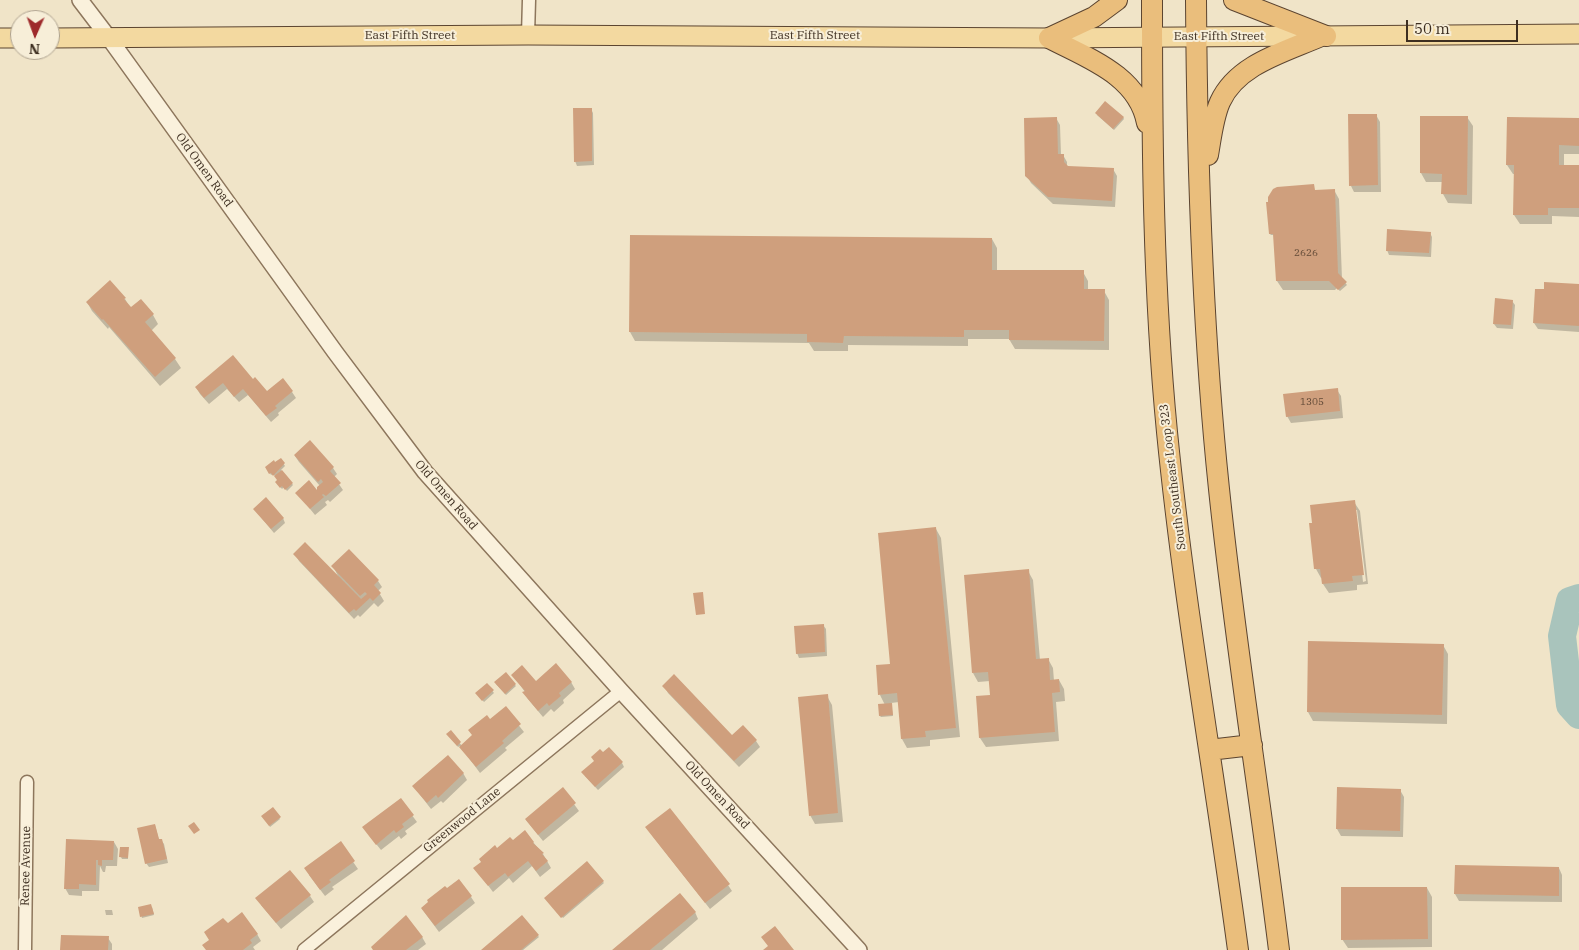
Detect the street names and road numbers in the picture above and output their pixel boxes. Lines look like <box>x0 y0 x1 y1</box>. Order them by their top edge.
street label: East Fifth Street <box>365 29 455 43</box>
street label: East Fifth Street <box>770 29 860 43</box>
street label: East Fifth Street <box>1174 30 1264 44</box>
street label: Old Omen Road <box>172 130 236 210</box>
street label: South Southeast Loop 323 <box>1157 403 1189 551</box>
street label: Old Omen Road <box>412 457 480 533</box>
street label: Old Omen Road <box>682 758 752 832</box>
street label: Greenwood Lane <box>420 784 504 856</box>
street label: Renee Avenue <box>18 826 34 906</box>

